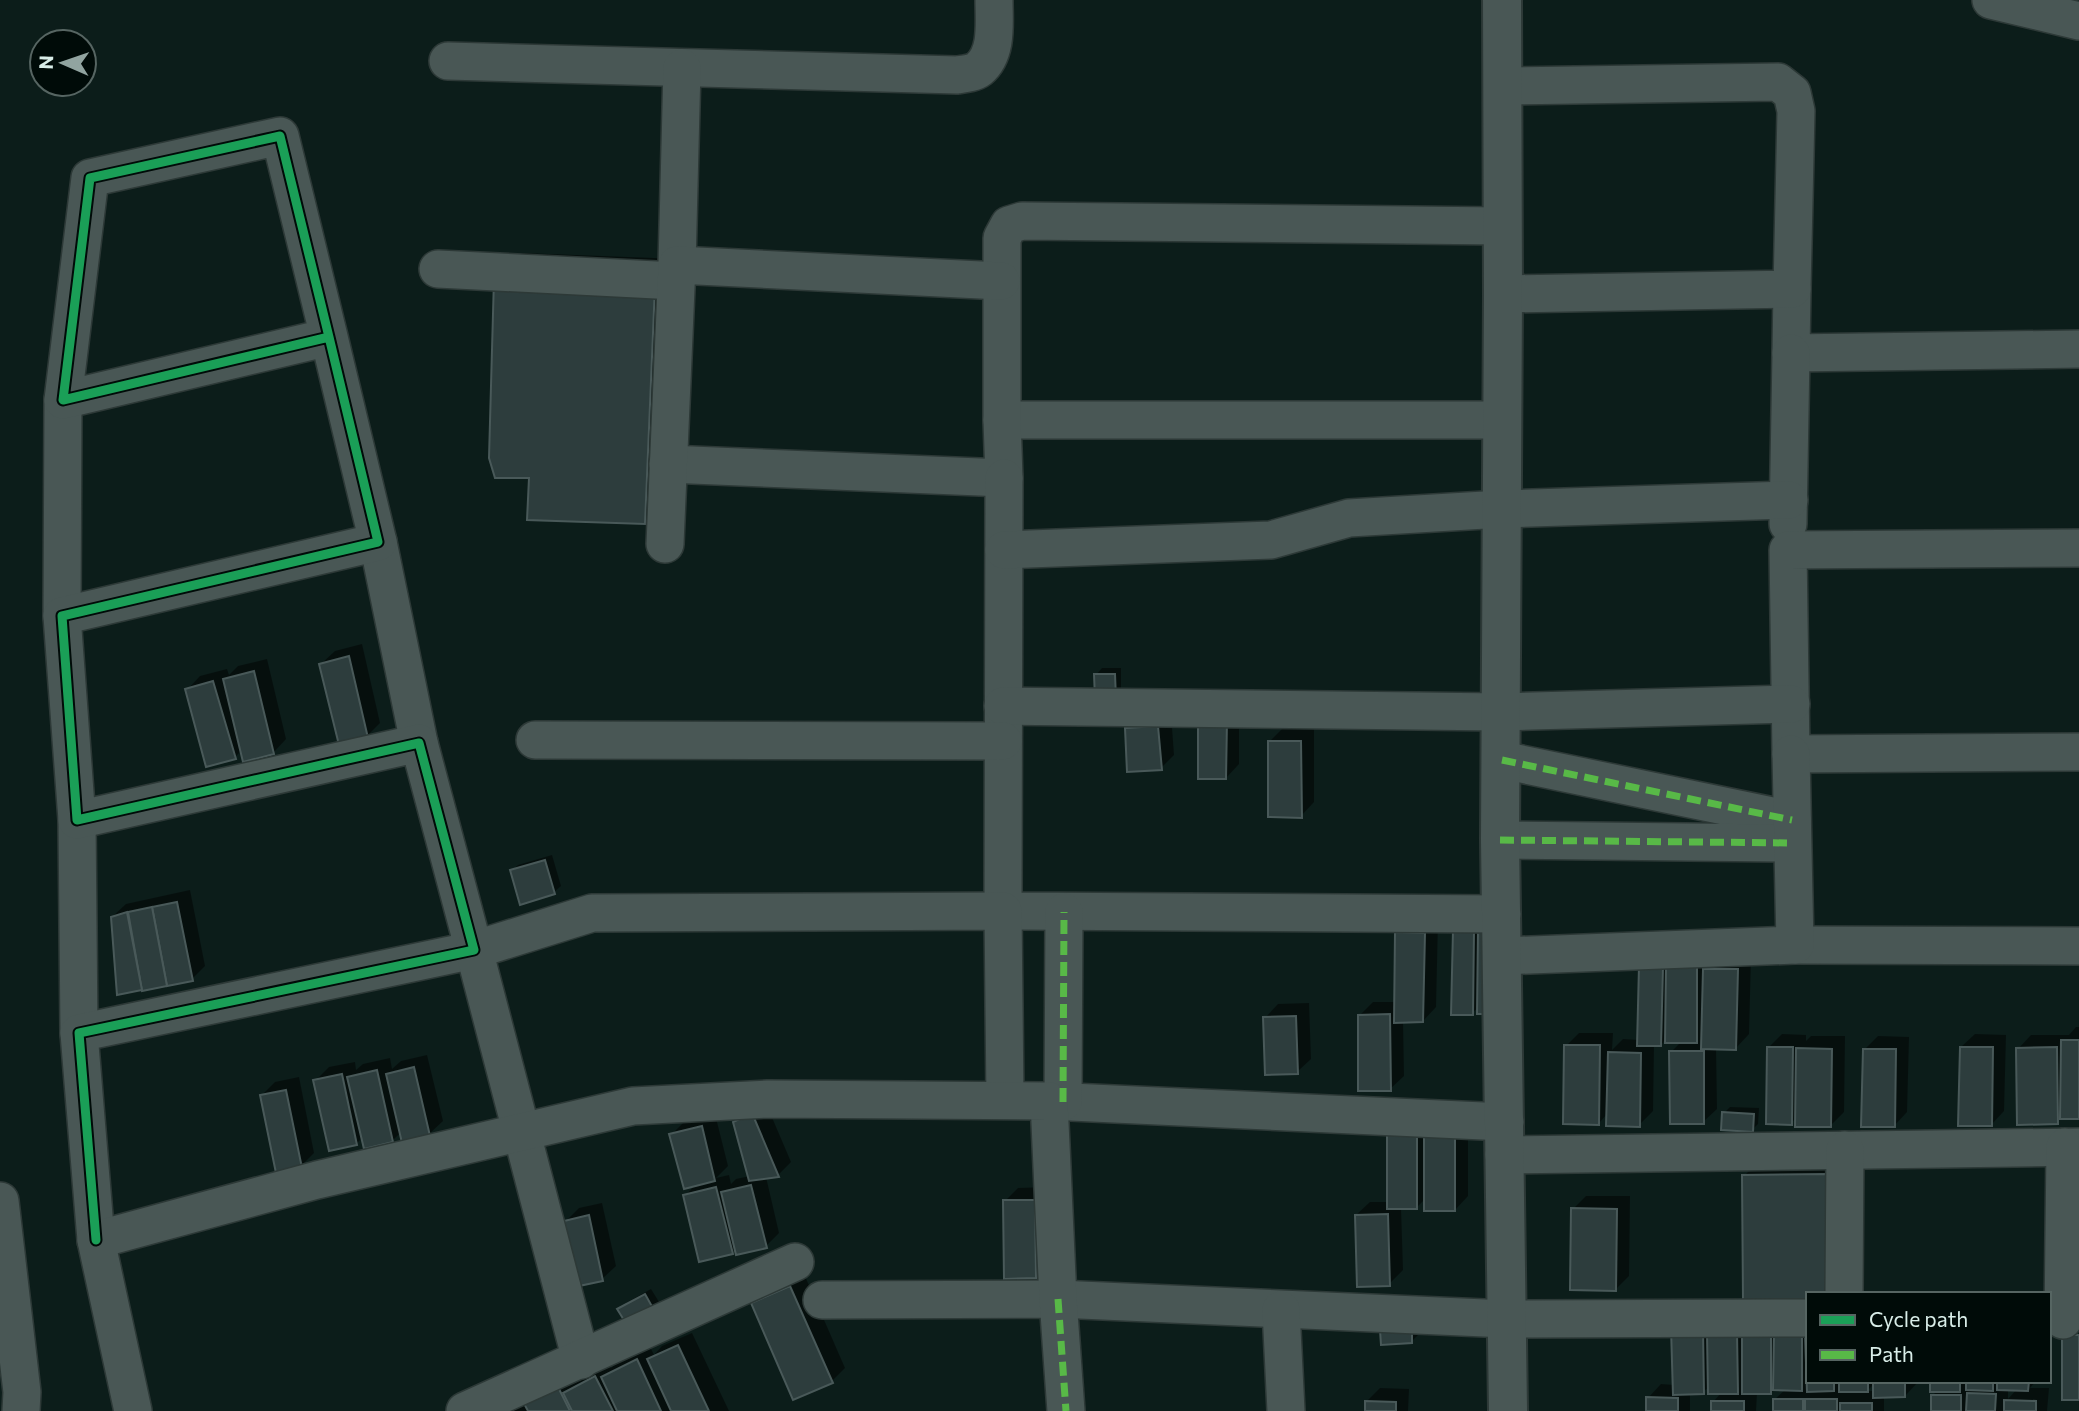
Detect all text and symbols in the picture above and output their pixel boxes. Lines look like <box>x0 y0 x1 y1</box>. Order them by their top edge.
north arrow <box>28 28 98 98</box>
text: N <box>34 55 57 70</box>
legend <box>1806 1292 2051 1383</box>
text: Cycle path <box>1869 1306 1968 1331</box>
text: Path <box>1869 1341 1914 1366</box>

